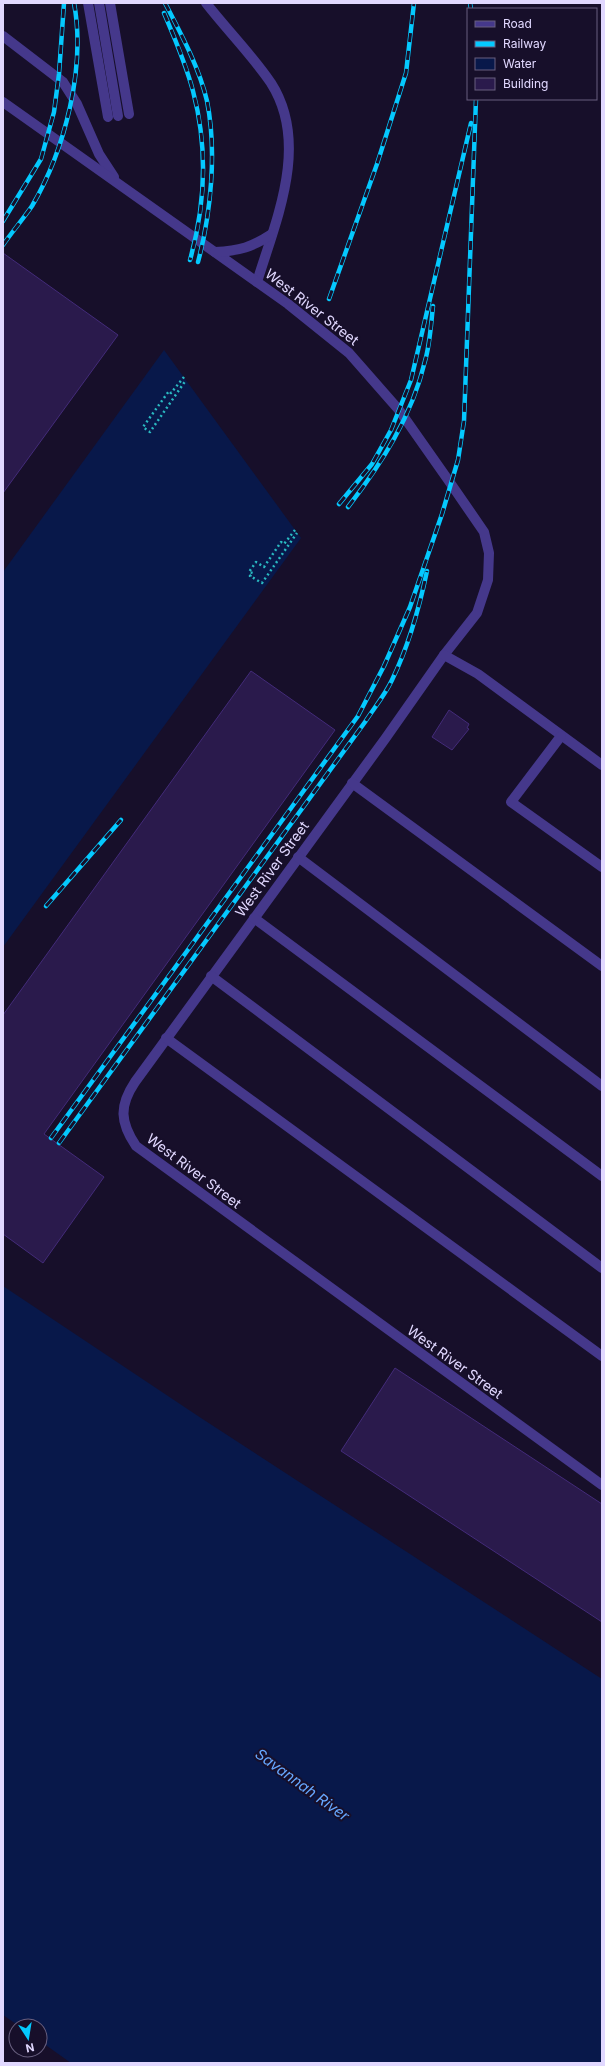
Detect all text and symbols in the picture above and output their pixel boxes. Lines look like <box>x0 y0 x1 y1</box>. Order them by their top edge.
legend <box>467 8 597 100</box>
text: Road <box>503 16 532 31</box>
text: Railway <box>503 36 547 51</box>
text: Water <box>503 56 537 71</box>
text: Building <box>503 76 548 91</box>
street label: West River Street <box>262 265 363 349</box>
street label: West River Street <box>231 817 312 920</box>
street label: West River Street <box>144 1129 245 1212</box>
street label: West River Street <box>404 1321 507 1402</box>
water label: Savannah River <box>252 1744 353 1825</box>
north arrow <box>8 2018 48 2058</box>
text: N <box>25 2040 36 2056</box>

